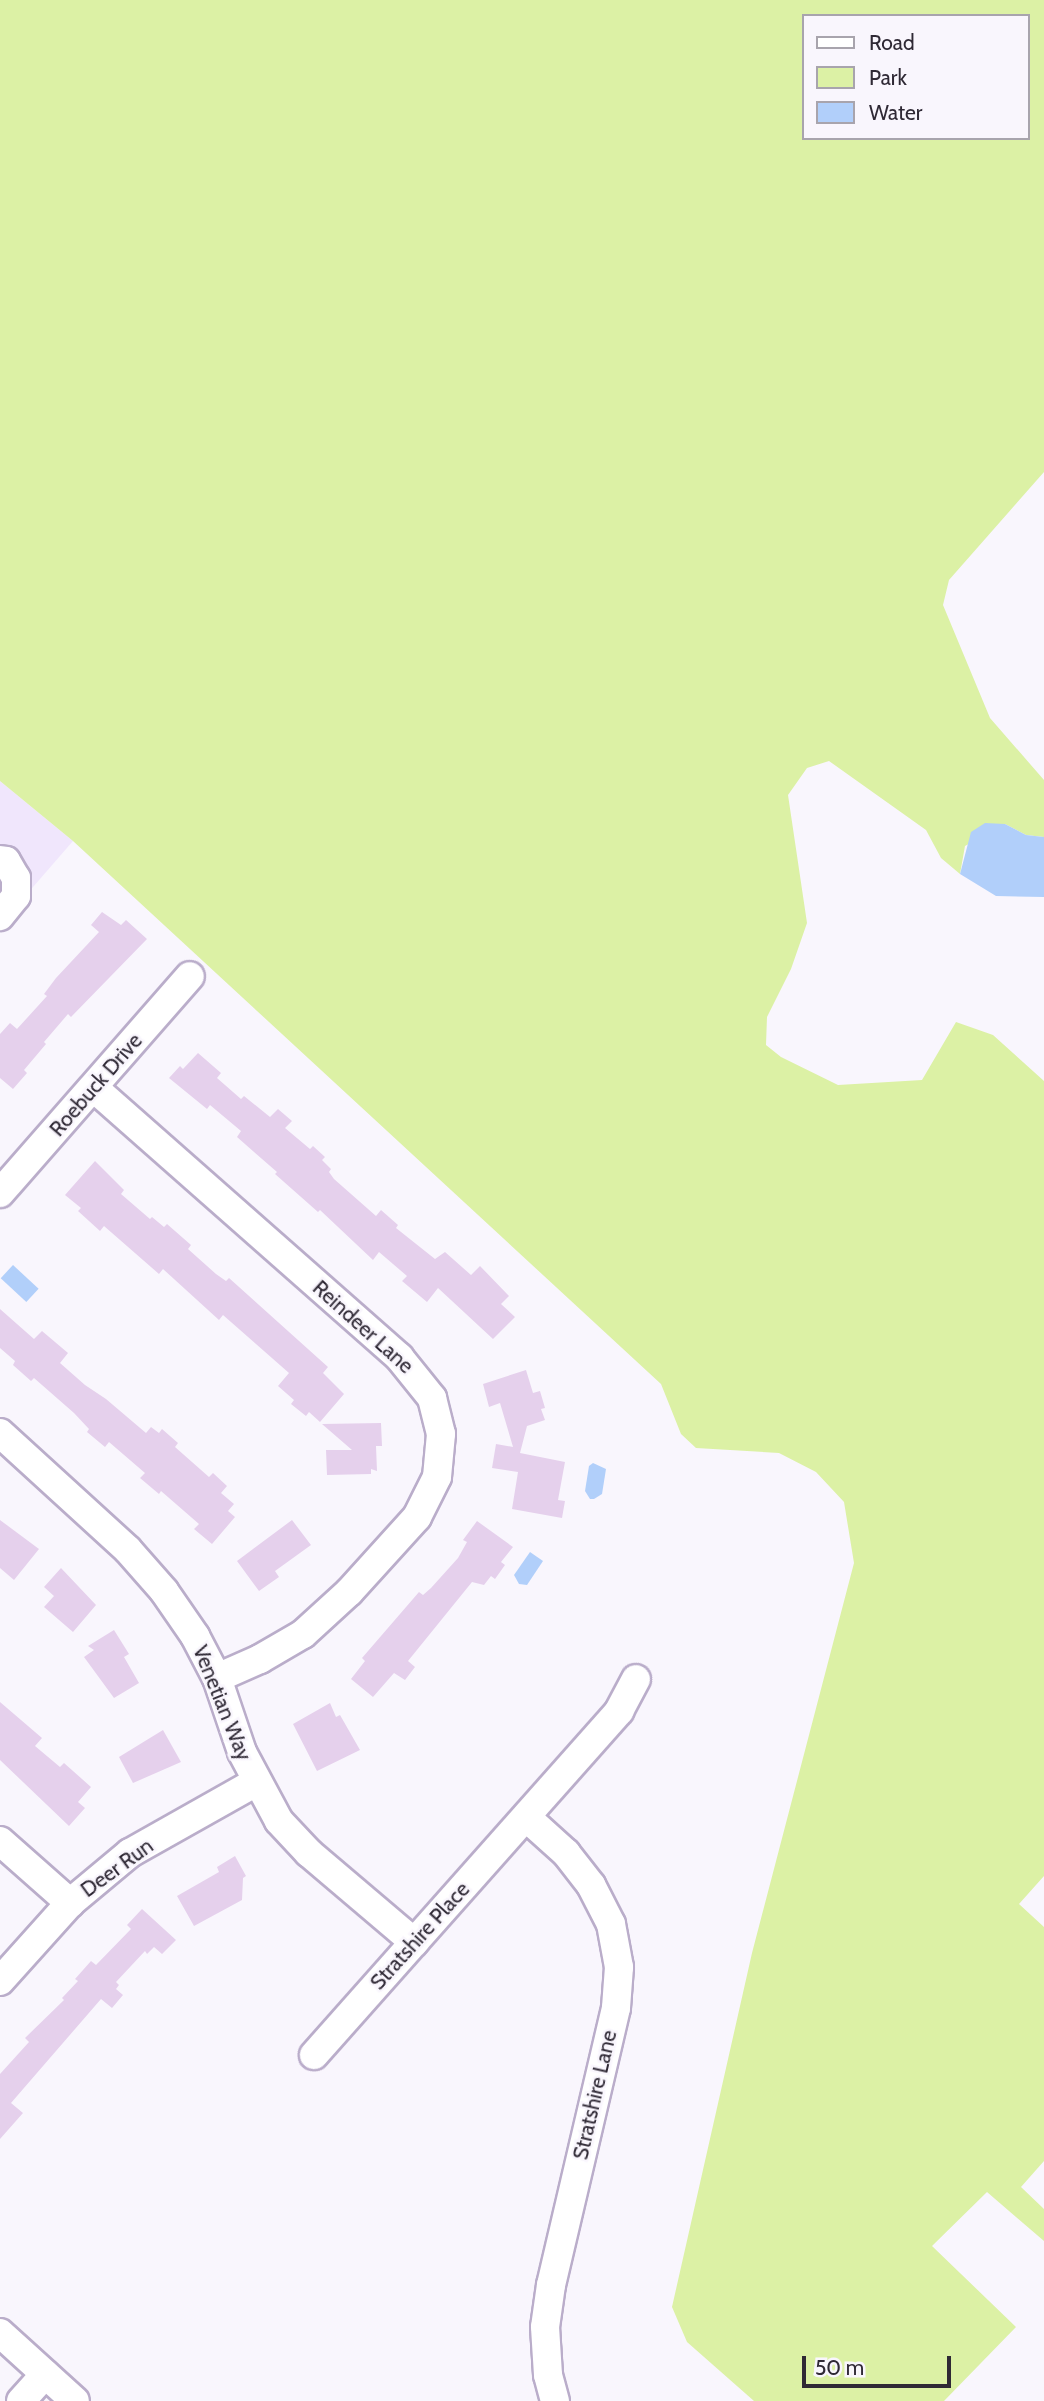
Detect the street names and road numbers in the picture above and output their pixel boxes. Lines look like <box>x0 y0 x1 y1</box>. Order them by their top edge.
street label: Roebuck Drive <box>45 1028 147 1142</box>
street label: Reindeer Lane <box>307 1275 419 1379</box>
street label: Venetian Way <box>187 1642 257 1764</box>
street label: Deer Run <box>76 1833 158 1903</box>
street label: Stratshire Place <box>365 1877 475 1995</box>
street label: Stratshire Lane <box>568 2028 622 2162</box>

